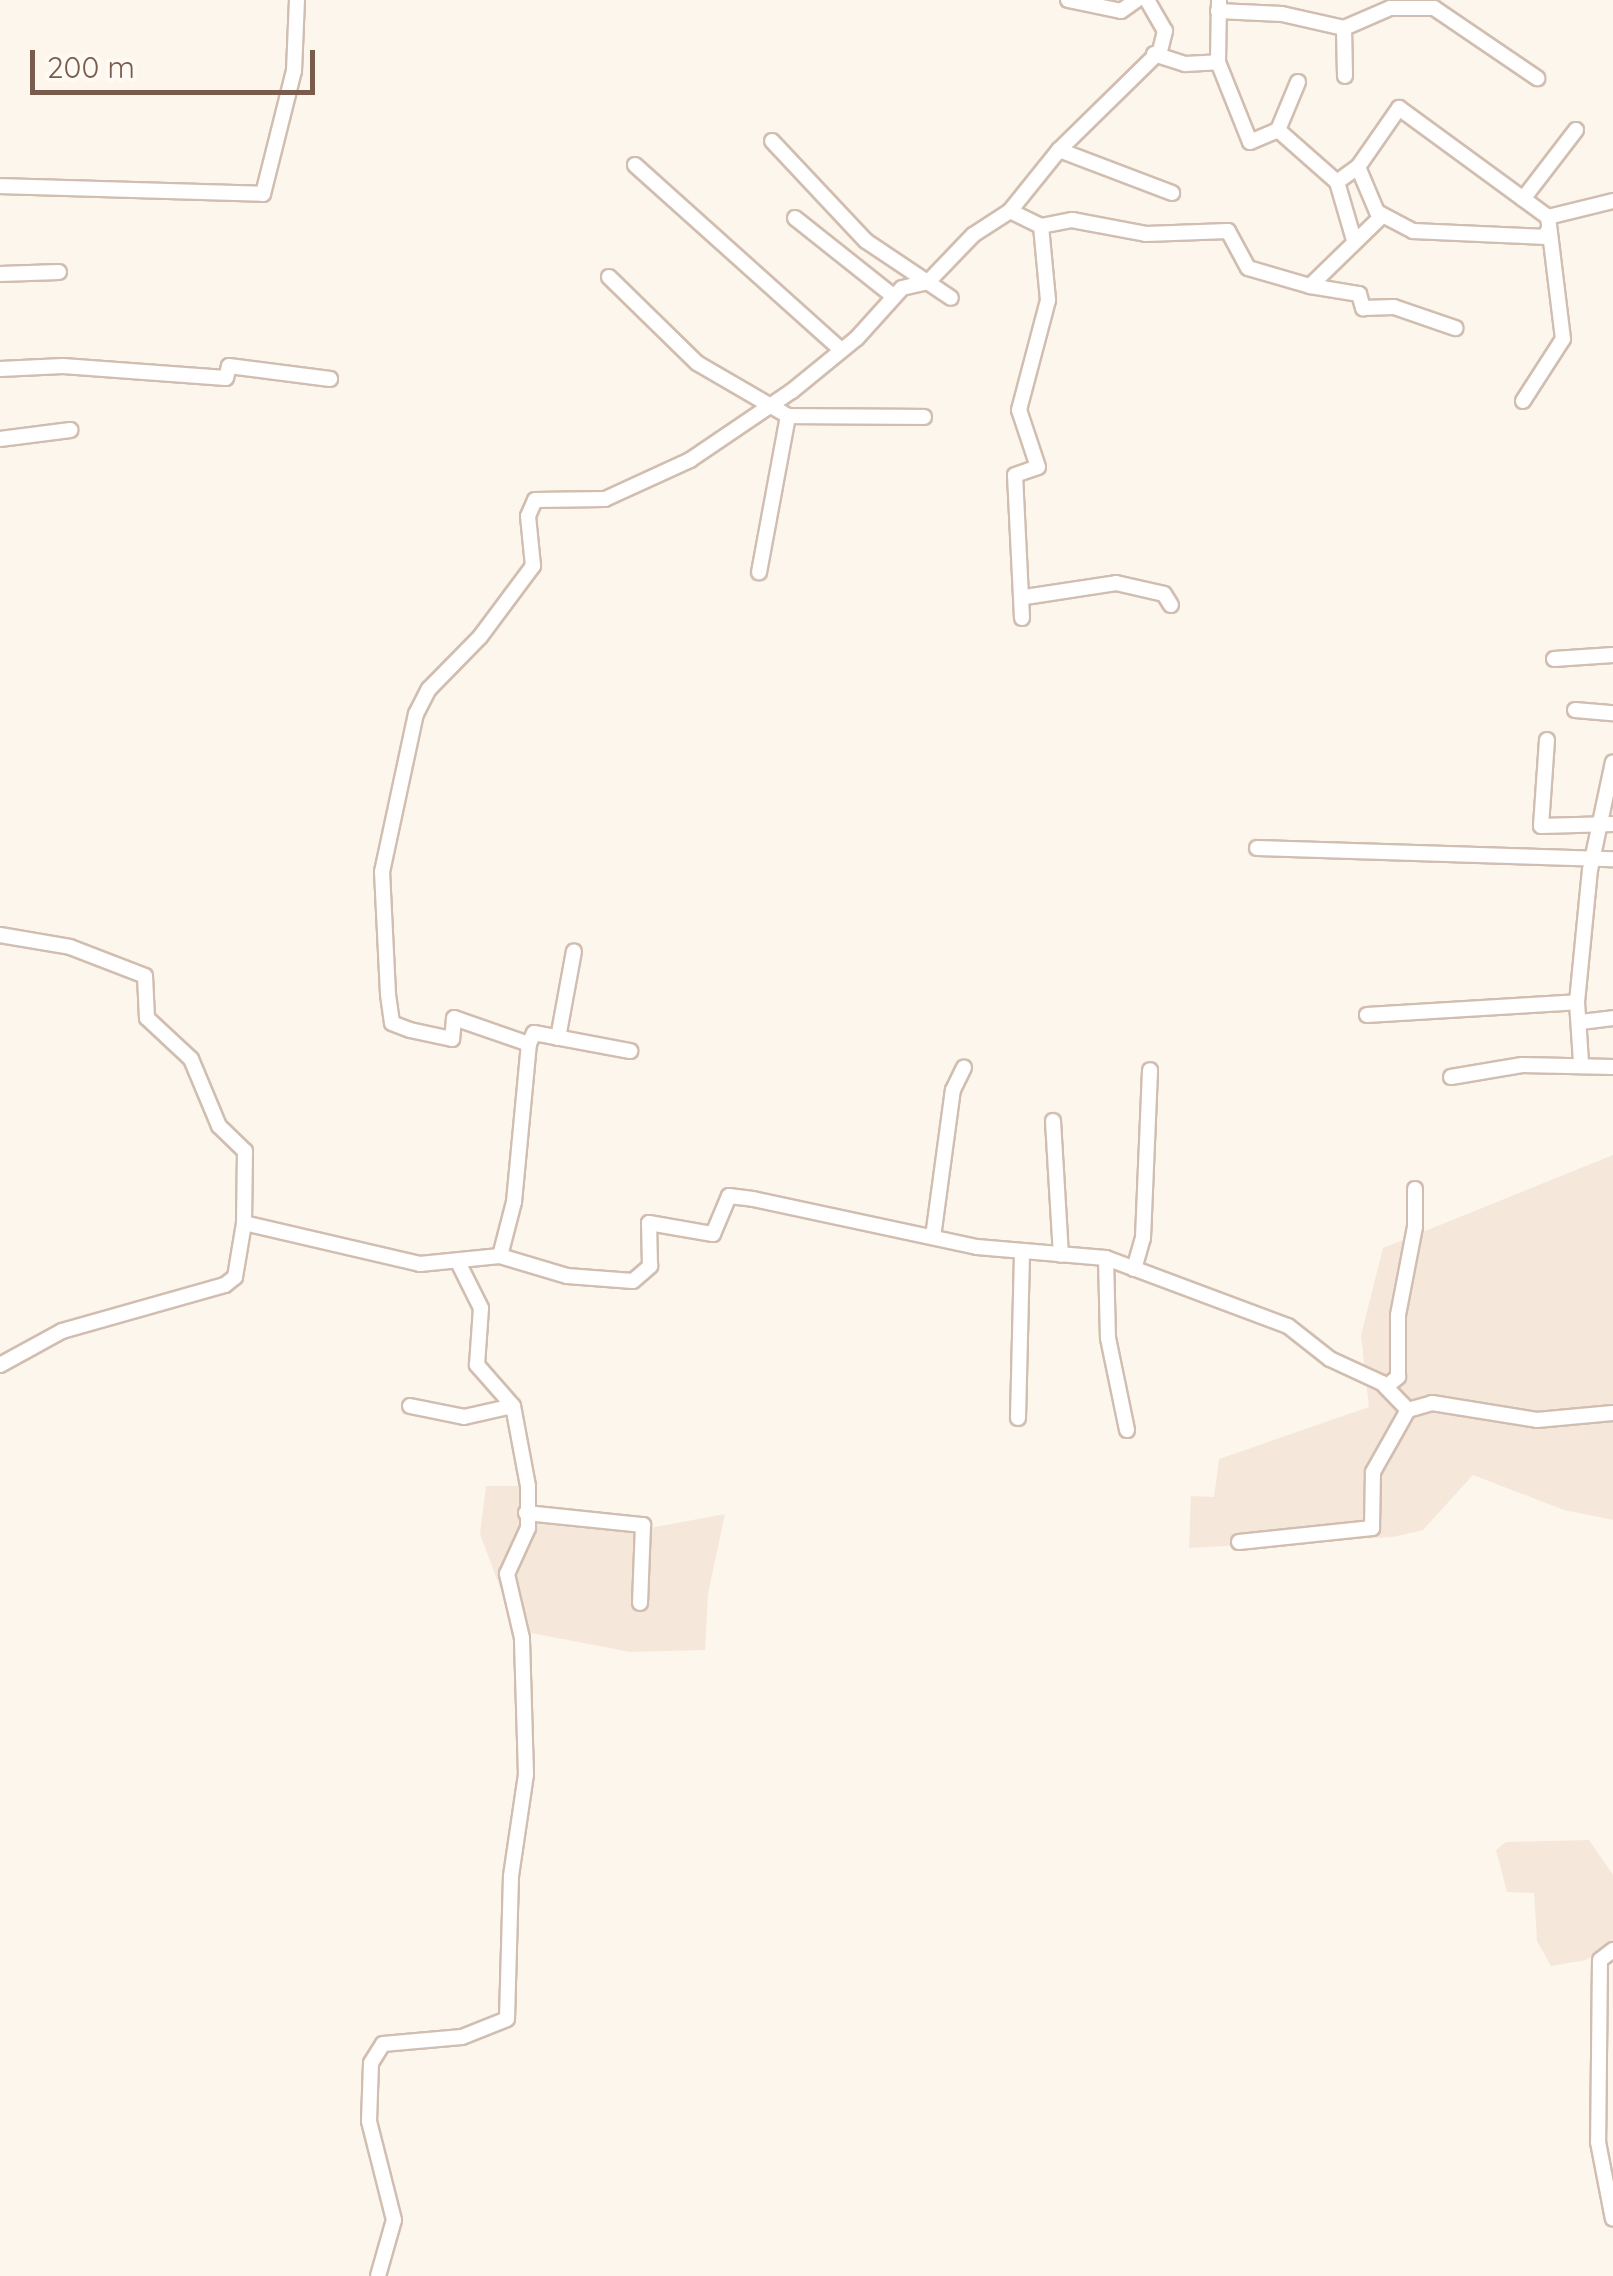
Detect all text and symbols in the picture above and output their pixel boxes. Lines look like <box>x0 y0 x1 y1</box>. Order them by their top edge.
scale bar <box>35 30 320 92</box>
text: 200 m <box>47 48 135 86</box>

